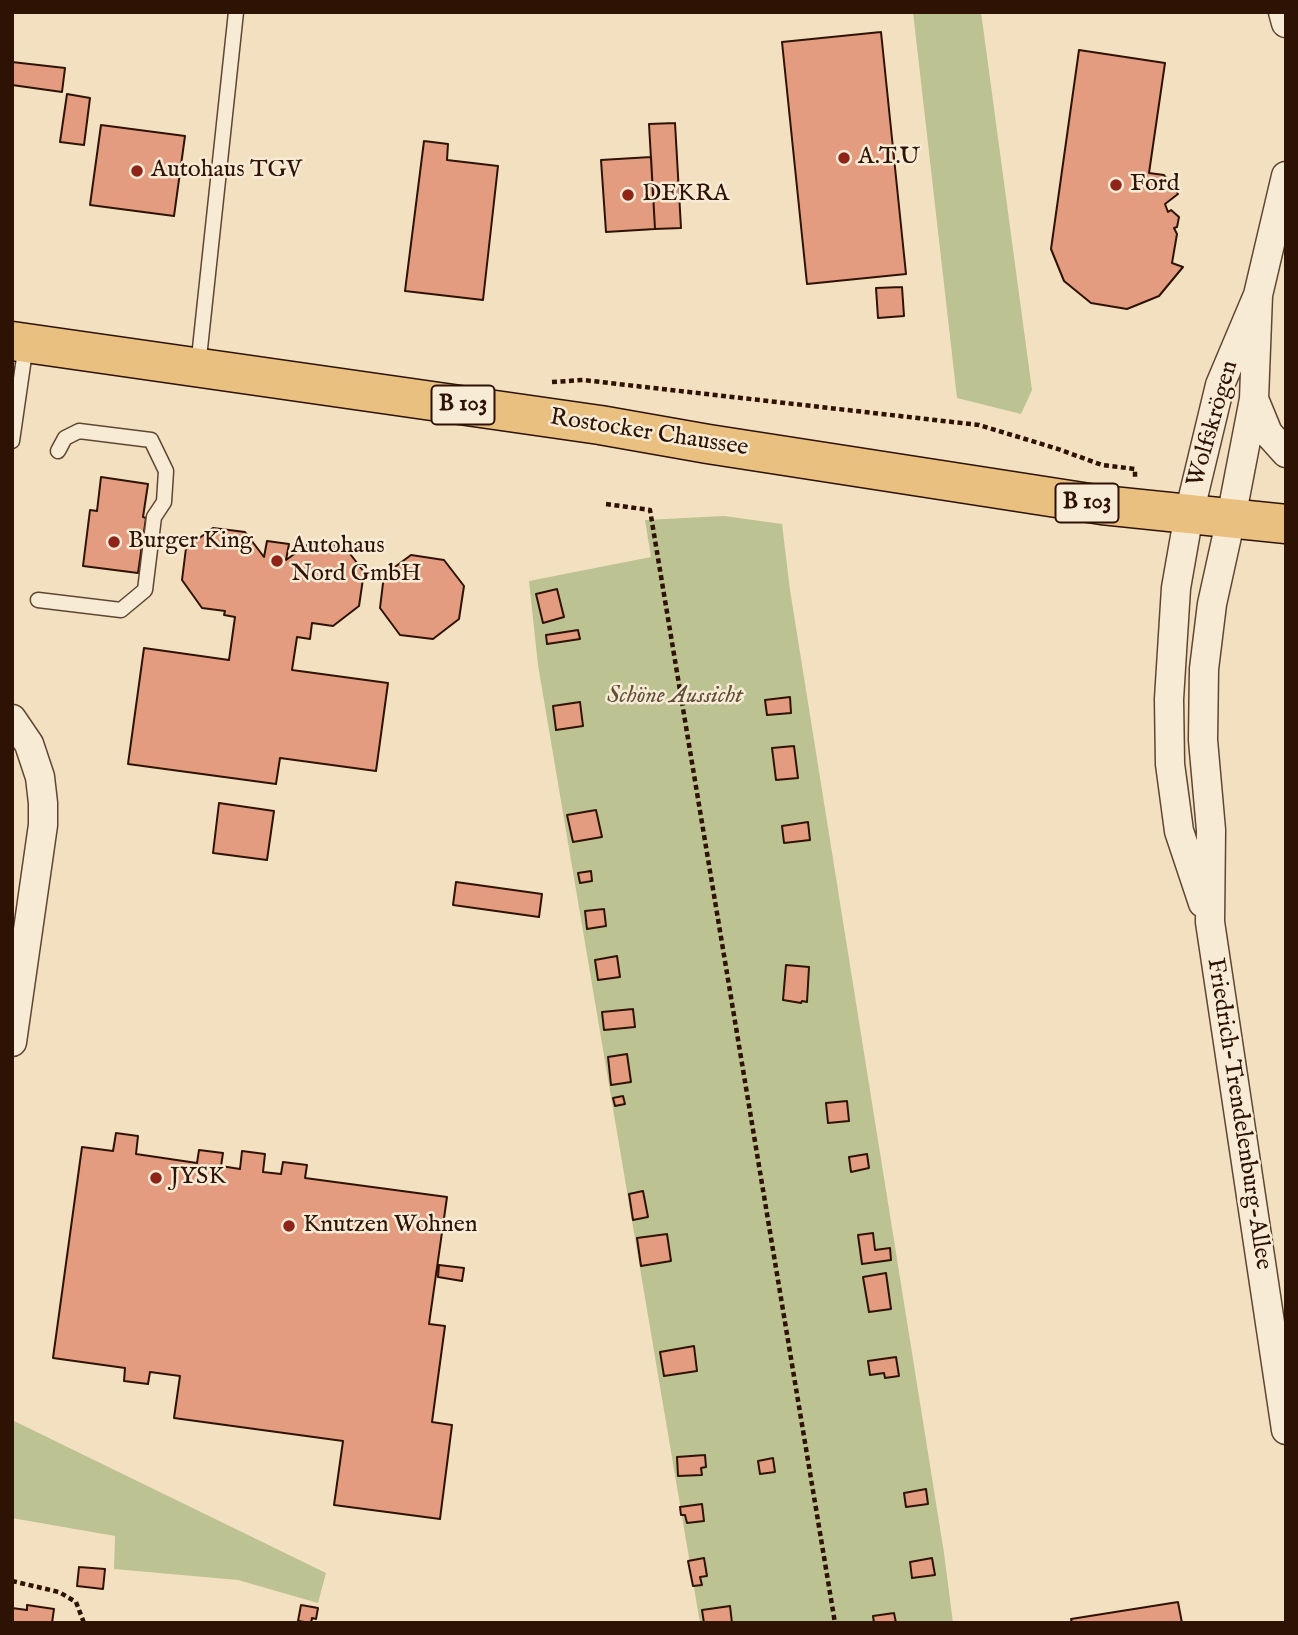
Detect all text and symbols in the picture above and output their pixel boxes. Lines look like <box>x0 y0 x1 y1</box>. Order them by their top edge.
place label: A.T.U <box>858 144 920 172</box>
marker: A.T.U <box>836 150 852 166</box>
place label: Autohaus TGV <box>151 157 302 185</box>
marker: Autohaus TGV <box>129 163 145 179</box>
place label: Ford <box>1130 171 1180 199</box>
marker: Ford <box>1108 177 1124 193</box>
place label: DEKRA <box>642 181 729 209</box>
marker: DEKRA <box>620 187 636 203</box>
street label: Wolfskrögen <box>1182 358 1246 490</box>
road number: B 103 <box>432 386 494 424</box>
street label: Rostocker Chaussee <box>548 404 750 464</box>
road number: B 103 <box>1056 484 1118 523</box>
place label: Burger King <box>128 528 253 556</box>
place label: Autohaus Nord GmbH <box>291 533 421 589</box>
marker: Burger King <box>106 534 122 550</box>
marker: Autohaus Nord GmbH <box>269 553 285 569</box>
park label: Schöne Aussicht <box>607 683 743 711</box>
street label: Friedrich-Trendelenburg-Allee <box>1199 956 1277 1272</box>
place label: JYSK <box>170 1164 226 1192</box>
marker: JYSK <box>148 1170 164 1186</box>
place label: Knutzen Wohnen <box>303 1212 478 1240</box>
marker: Knutzen Wohnen <box>281 1218 297 1234</box>

